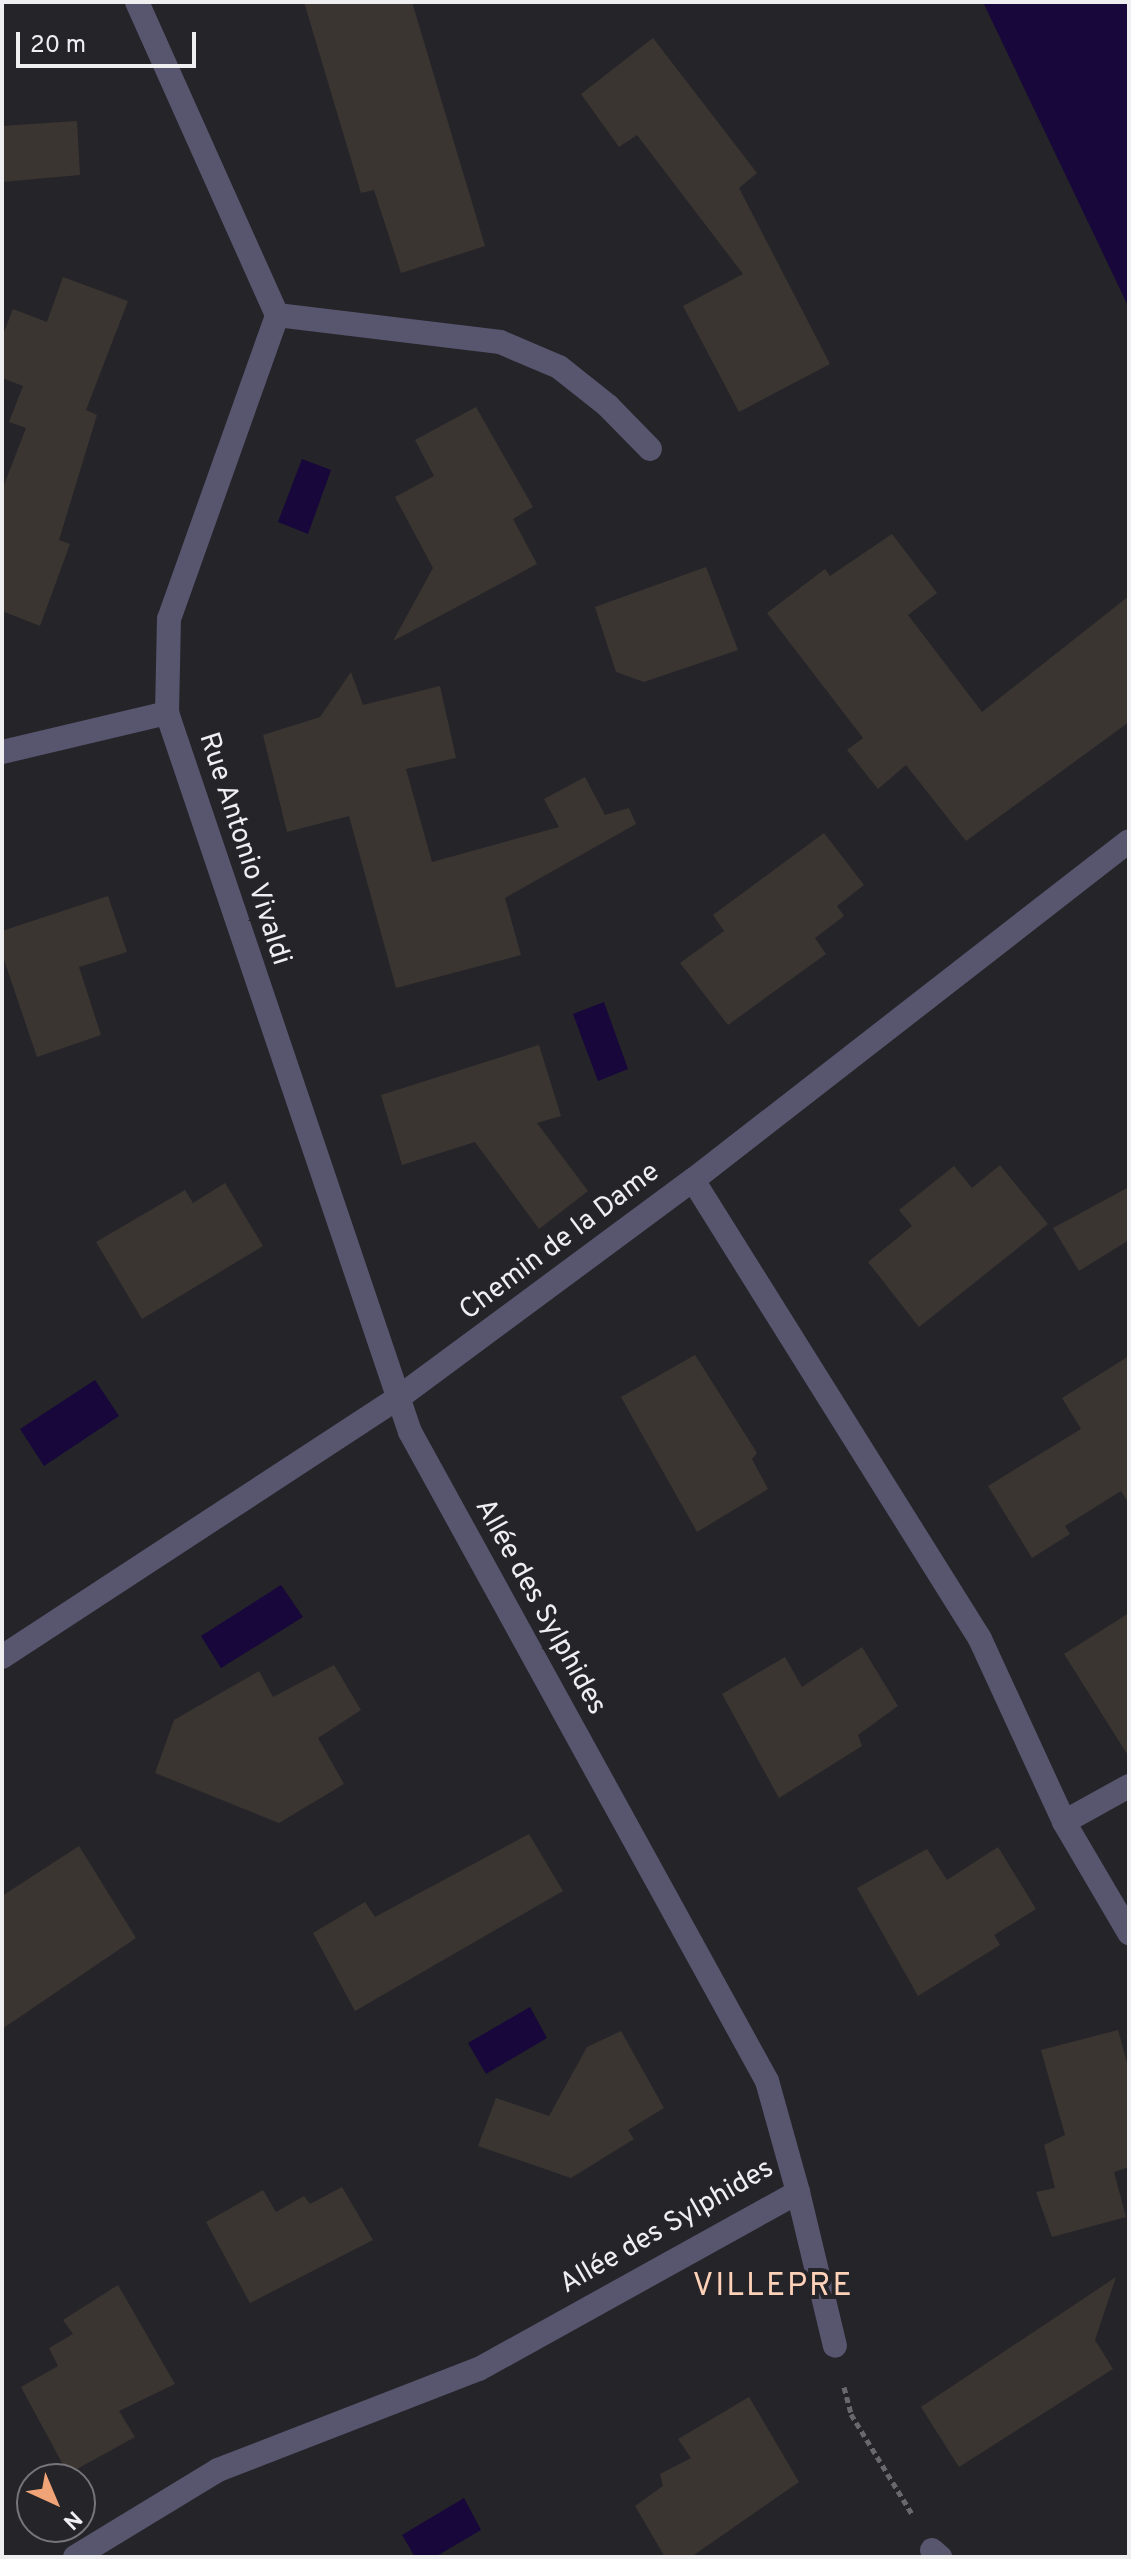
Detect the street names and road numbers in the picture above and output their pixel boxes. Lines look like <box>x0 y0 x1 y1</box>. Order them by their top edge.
street label: Rue Antonio Vivaldi <box>190 727 298 971</box>
street label: Chemin de la Dame <box>453 1156 667 1328</box>
street label: Allée des Sylphides <box>467 1493 613 1721</box>
street label: Allée des Sylphides <box>554 2152 780 2302</box>

